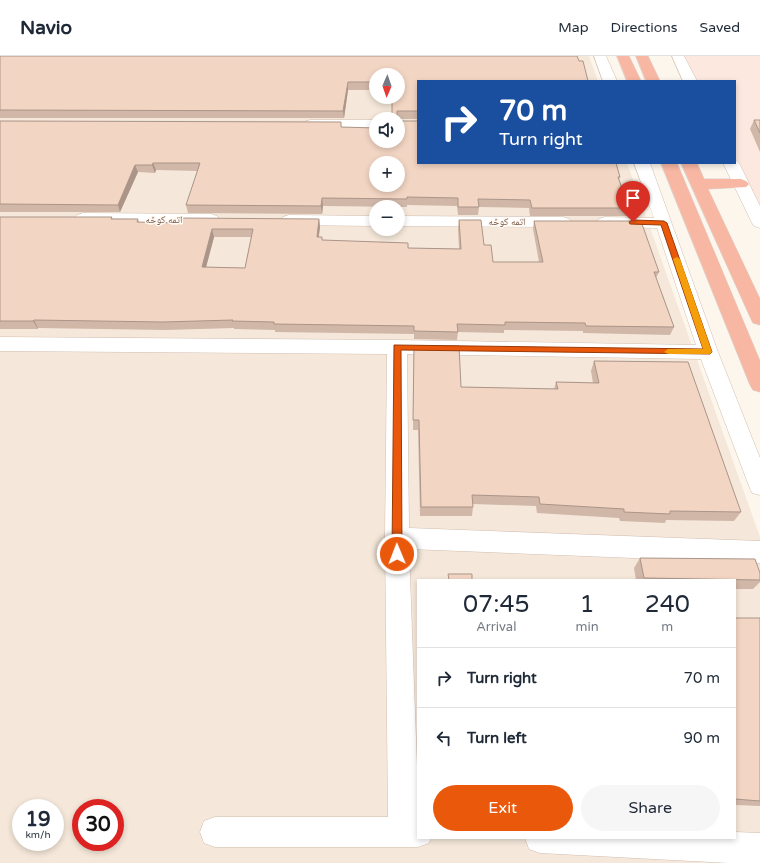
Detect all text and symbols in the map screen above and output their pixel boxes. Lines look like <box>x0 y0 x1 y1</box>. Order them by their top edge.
text: Navio <box>20 17 72 39</box>
text: Map <box>558 19 589 36</box>
text: Directions <box>611 19 678 36</box>
text: Saved <box>700 19 740 36</box>
north arrow <box>369 68 405 104</box>
map controls <box>369 68 405 236</box>
text: 70 m <box>499 94 567 128</box>
icon: right <box>433 96 485 148</box>
button: sound <box>369 112 405 148</box>
text: Turn right <box>499 128 583 150</box>
button: + <box>369 156 405 192</box>
pin <box>616 181 650 222</box>
icon: arrive <box>622 187 644 209</box>
button: − <box>369 200 405 236</box>
street label: اتمه کوڅه <box>146 214 182 226</box>
street label: اتمه کوڅه <box>489 216 525 228</box>
position arrow <box>376 533 418 575</box>
text: 07:45 <box>463 590 530 619</box>
text: 1 <box>580 590 595 619</box>
text: 240 <box>645 590 690 619</box>
text: Arrival <box>476 619 516 635</box>
text: min <box>576 619 599 635</box>
text: m <box>661 619 673 635</box>
icon: right <box>433 667 455 689</box>
text: Turn right <box>467 669 537 687</box>
text: 70 m <box>683 669 720 687</box>
icon: left <box>433 727 455 749</box>
text: Turn left <box>467 729 527 747</box>
text: 90 m <box>683 729 720 747</box>
button: Exit <box>433 785 573 831</box>
button: Share <box>581 785 720 831</box>
speed limit sign: 30 <box>72 799 124 851</box>
text: 19 <box>25 808 51 832</box>
text: km/h <box>25 829 51 841</box>

